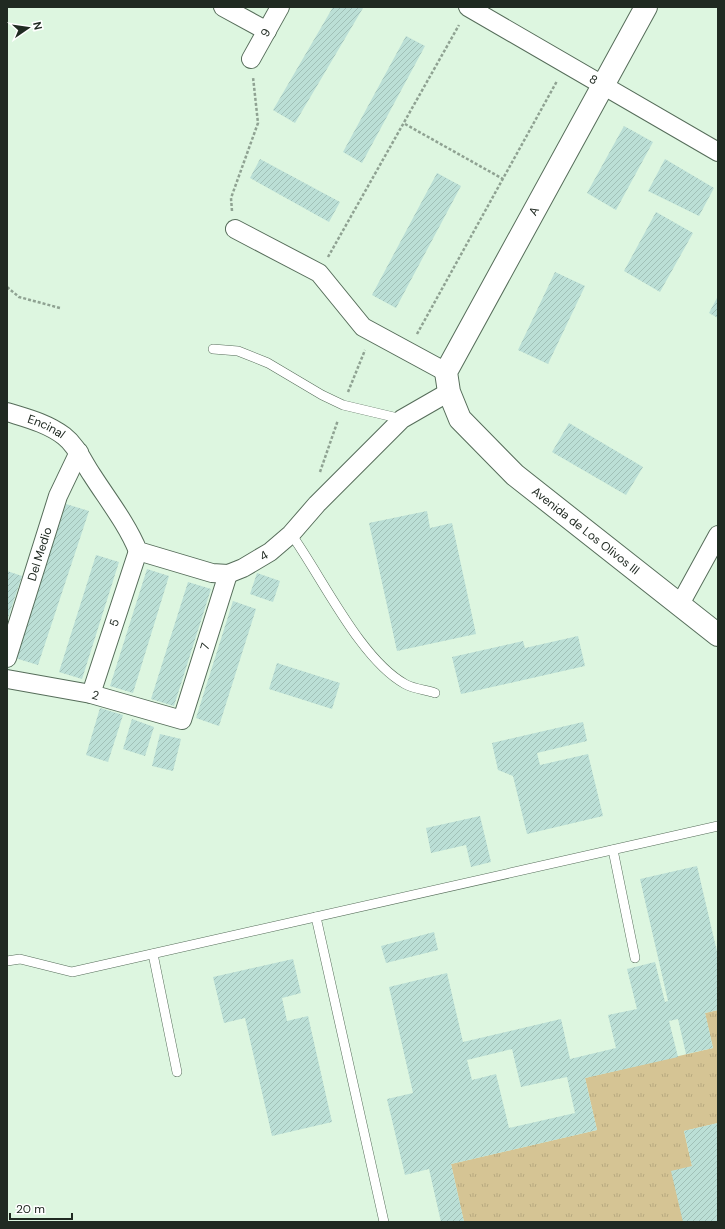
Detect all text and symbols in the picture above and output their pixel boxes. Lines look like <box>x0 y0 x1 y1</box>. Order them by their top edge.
north arrow <box>8 8 48 48</box>
text: N <box>30 20 45 31</box>
street label: 9 <box>257 26 274 40</box>
street label: 8 <box>586 71 601 88</box>
street label: A <box>525 204 543 218</box>
street label: Encinal <box>26 411 68 442</box>
street label: Avenida de Los Olivos III <box>528 483 643 578</box>
street label: Del Medio <box>24 525 56 583</box>
street label: 4 <box>257 547 271 564</box>
street label: 5 <box>106 617 123 629</box>
street label: 7 <box>197 641 214 652</box>
street label: 2 <box>90 687 101 704</box>
scale bar <box>10 1195 72 1221</box>
text: 20 m <box>16 1201 45 1217</box>

